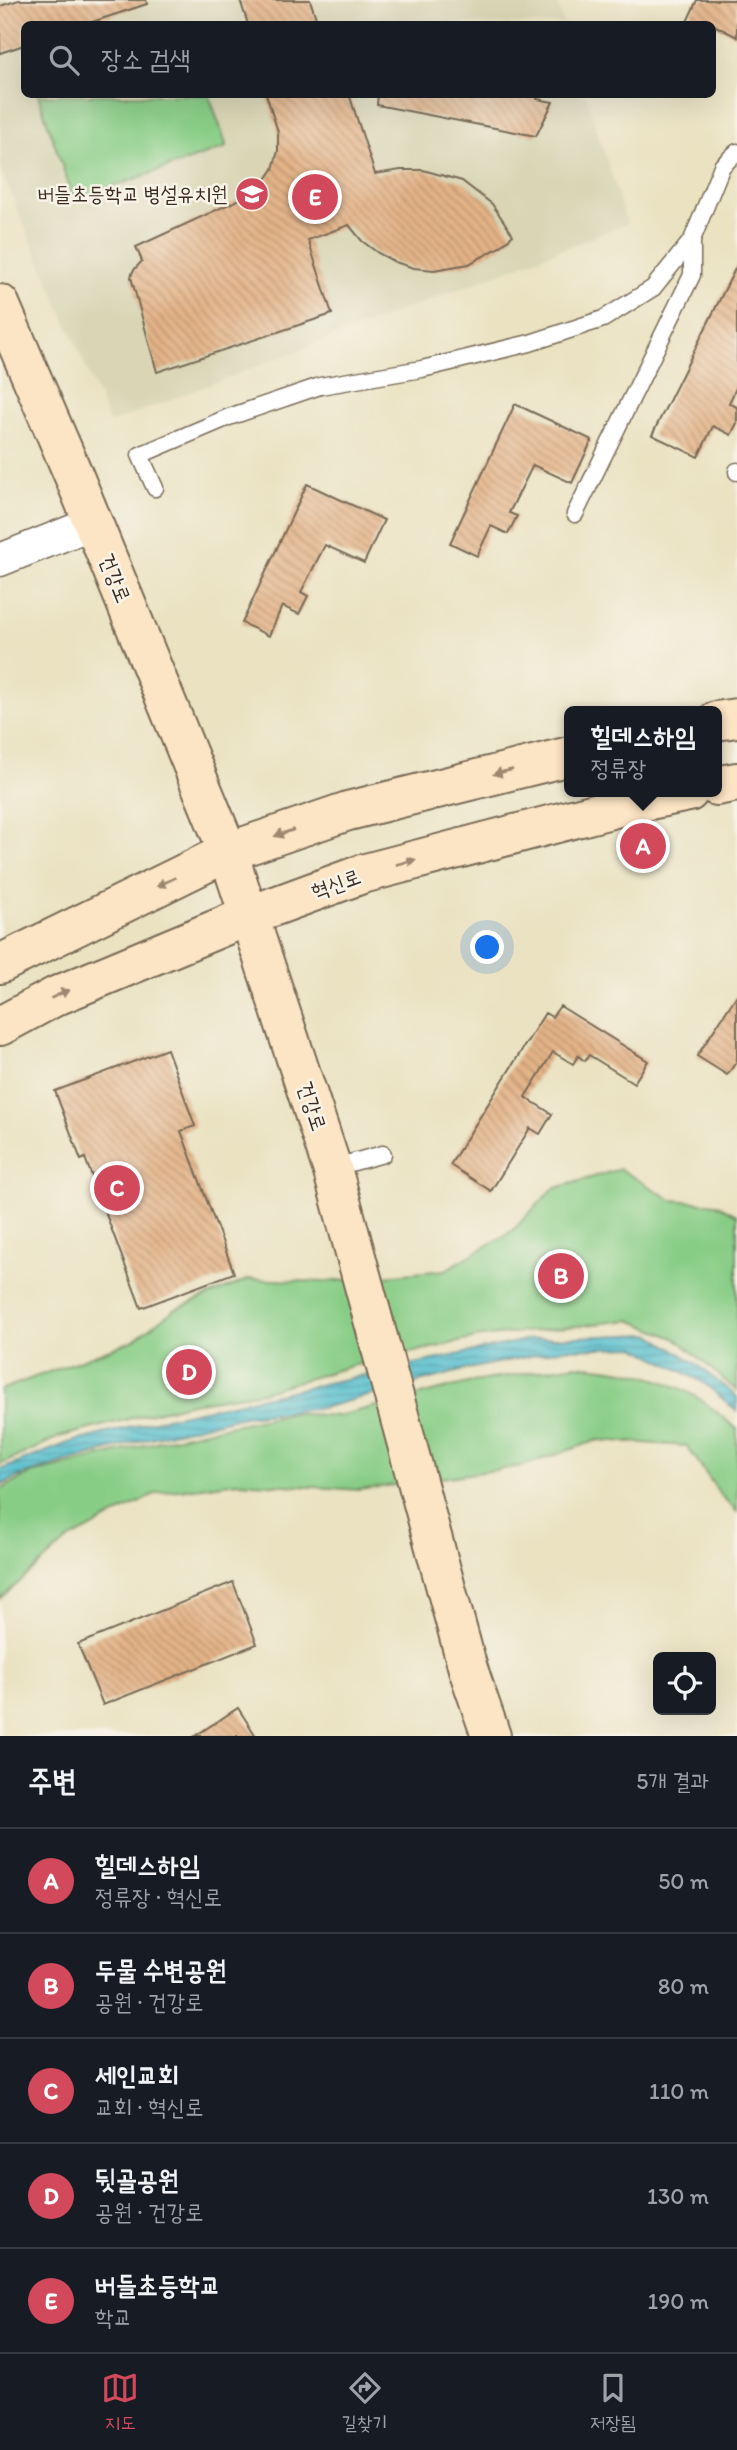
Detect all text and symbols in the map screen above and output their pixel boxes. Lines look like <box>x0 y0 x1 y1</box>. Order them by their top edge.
search box <box>21 21 716 98</box>
icon: search <box>45 41 83 79</box>
text: 장소 검색 <box>101 43 191 75</box>
pin: E <box>292 171 338 223</box>
school or university icon: 버들초등학교 병설유치원 <box>233 175 271 213</box>
place label: 버들초등학교 병설유치원 <box>37 181 228 206</box>
street label: 건강로 <box>94 550 137 606</box>
popup <box>564 706 722 797</box>
text: 힐데스하임 <box>591 720 695 752</box>
text: 정류장 <box>591 754 646 782</box>
one-way arrow <box>492 767 514 778</box>
pin: A <box>620 820 666 872</box>
one-way arrow <box>274 828 295 839</box>
one-way arrow <box>395 856 417 867</box>
street label: 혁신로 <box>308 863 364 904</box>
one-way arrow <box>156 877 176 888</box>
your location <box>470 930 504 964</box>
one-way arrow <box>50 988 70 1000</box>
street label: 건강로 <box>293 1078 332 1134</box>
pin: C <box>94 1162 140 1214</box>
pin: B <box>538 1250 584 1302</box>
pin: D <box>166 1346 212 1398</box>
map controls <box>653 1652 716 1715</box>
button: locate <box>653 1652 716 1715</box>
text: 주변 <box>28 1762 76 1799</box>
text: 5개 결과 <box>636 1767 709 1795</box>
text: 힐데스하임 <box>95 1849 200 1881</box>
text: A <box>44 1867 58 1895</box>
text: 50 m <box>658 1867 709 1895</box>
text: 정류장 · 혁신로 <box>95 1883 222 1911</box>
text: 두물 수변공원 <box>95 1954 226 1986</box>
text: B <box>44 1972 58 2000</box>
text: 80 m <box>658 1972 709 2000</box>
text: 공원 · 건강로 <box>95 1988 203 2016</box>
text: 세인교회 <box>95 2059 179 2091</box>
text: C <box>44 2077 58 2105</box>
text: 110 m <box>649 2077 709 2105</box>
text: 교회 · 혁신로 <box>95 2093 203 2121</box>
text: 뒷골공원 <box>95 2164 179 2196</box>
text: D <box>43 2182 59 2210</box>
text: 130 m <box>647 2182 709 2210</box>
text: 공원 · 건강로 <box>95 2198 203 2226</box>
text: 버들초등학교 <box>95 2269 221 2301</box>
text: E <box>45 2287 57 2315</box>
text: 190 m <box>648 2287 709 2315</box>
text: 학교 <box>95 2303 132 2331</box>
tab: 지도 <box>101 2369 139 2436</box>
tab: 길찾기 <box>342 2369 387 2436</box>
tab: 저장됨 <box>590 2369 636 2436</box>

